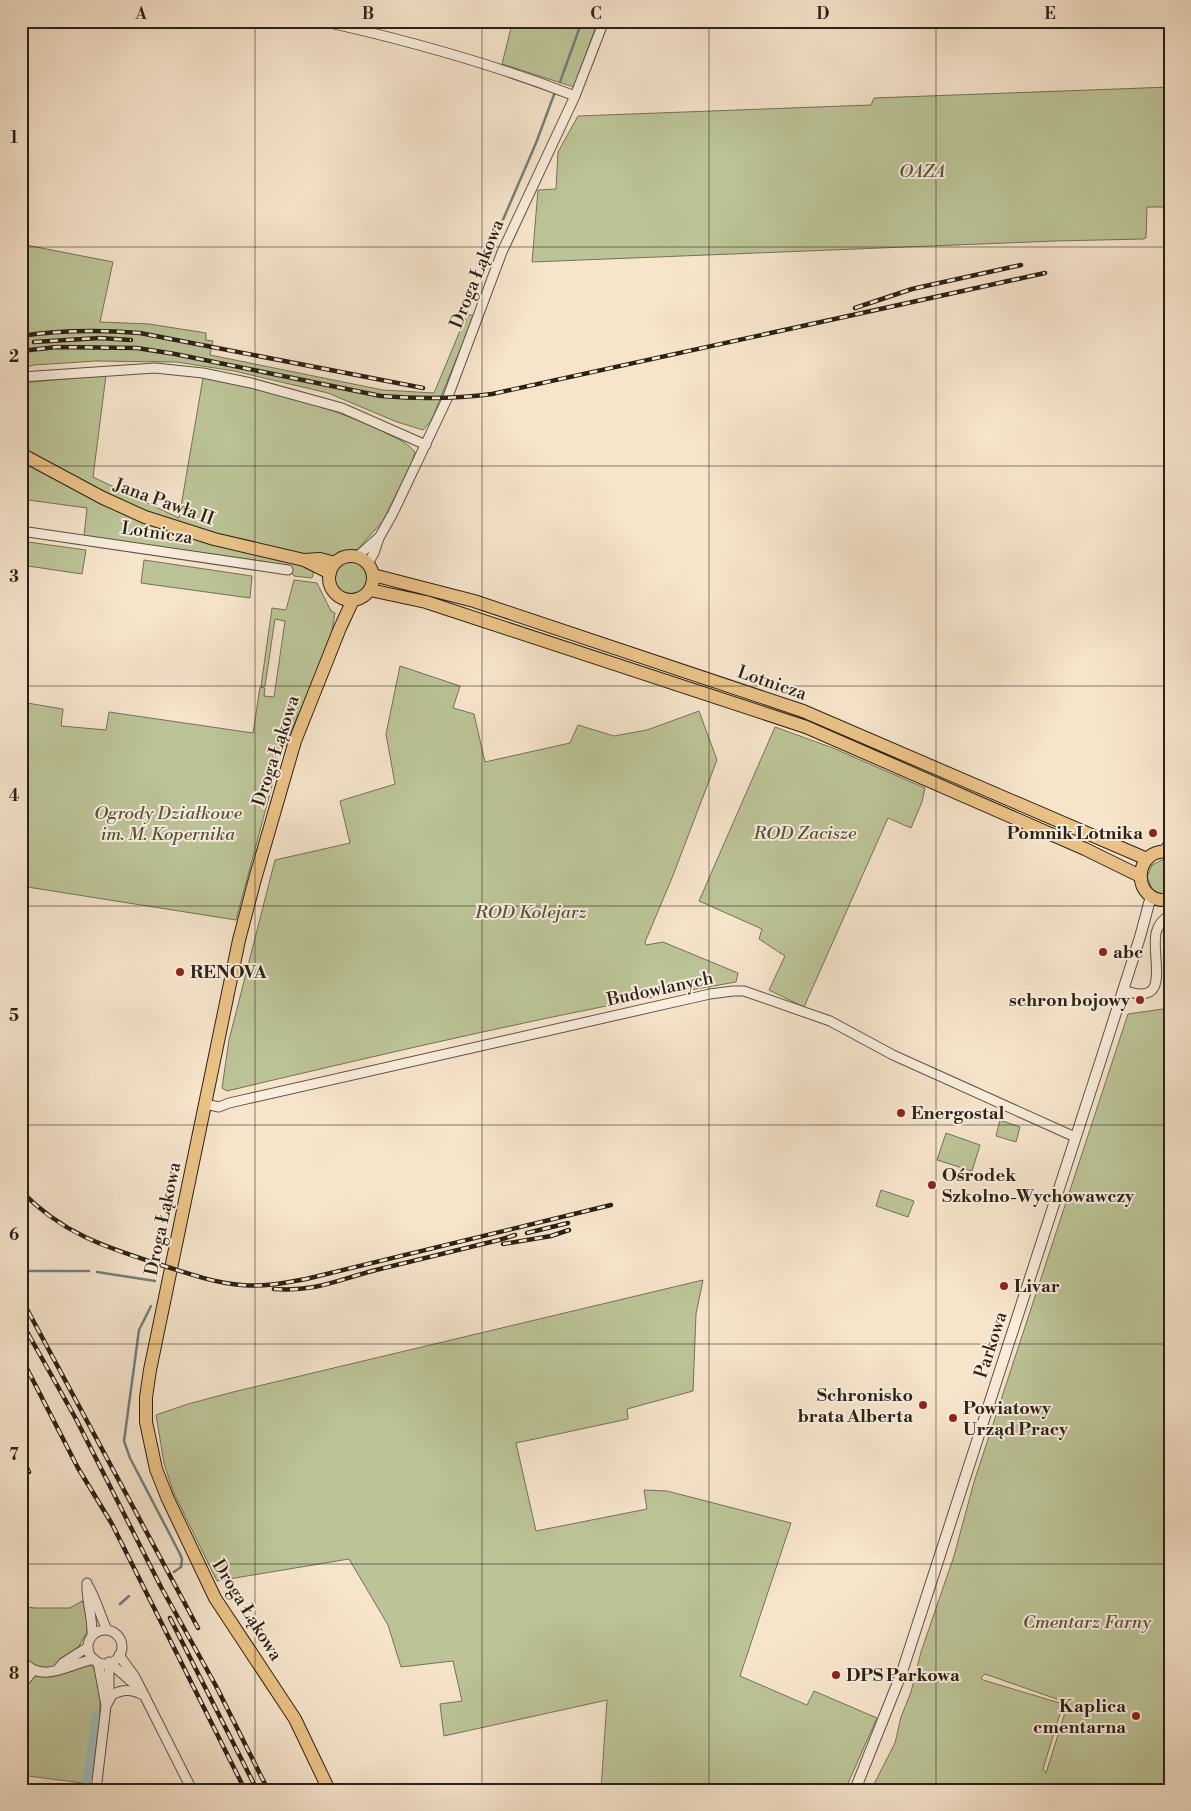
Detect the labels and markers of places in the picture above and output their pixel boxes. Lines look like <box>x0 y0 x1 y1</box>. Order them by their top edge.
place label: Pomnik Lotnika <box>1007 822 1143 845</box>
marker: Pomnik Lotnika <box>1147 827 1159 839</box>
place label: abc <box>1113 941 1143 964</box>
marker: abc <box>1097 946 1109 958</box>
place label: RENOVA <box>190 961 268 984</box>
marker: RENOVA <box>174 966 186 978</box>
place label: schron bojowy <box>1009 989 1131 1012</box>
marker: schron bojowy <box>1134 994 1146 1006</box>
place label: Energostal <box>911 1102 1005 1125</box>
marker: Energostal <box>895 1107 907 1119</box>
place label: Ośrodek Szkolno-Wychowawczy <box>942 1164 1135 1208</box>
marker: Ośrodek Szkolno-Wychowawczy <box>926 1179 938 1191</box>
place label: Livar <box>1014 1275 1060 1298</box>
marker: Livar <box>998 1280 1010 1292</box>
place label: Schronisko brata Alberta <box>798 1384 913 1428</box>
place label: Powiatowy Urząd Pracy <box>963 1397 1069 1441</box>
marker: Schronisko brata Alberta <box>917 1399 929 1411</box>
marker: Powiatowy Urząd Pracy <box>947 1412 959 1424</box>
place label: DPS Parkowa <box>846 1664 960 1687</box>
marker: DPS Parkowa <box>830 1669 842 1681</box>
place label: Kaplica cmentarna <box>1033 1695 1126 1739</box>
marker: Kaplica cmentarna <box>1130 1710 1142 1722</box>

